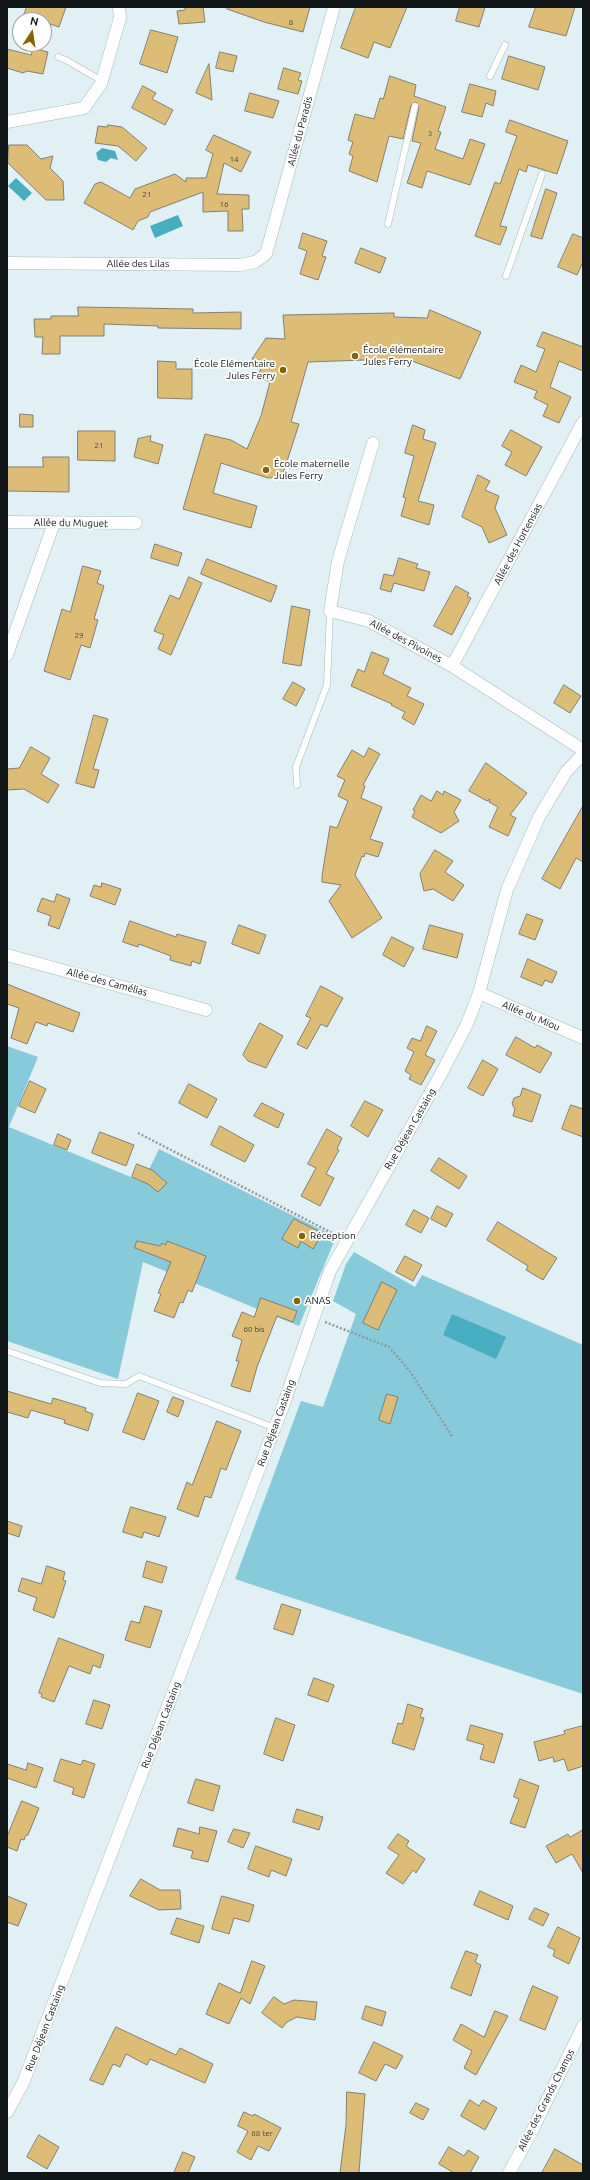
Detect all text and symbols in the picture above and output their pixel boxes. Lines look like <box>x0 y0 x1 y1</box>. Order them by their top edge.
north arrow <box>12 12 52 52</box>
text: N <box>29 15 40 28</box>
house number: 8 <box>289 17 293 27</box>
street label: Allée du Paradis <box>285 95 315 167</box>
house number: 3 <box>428 128 432 138</box>
house number: 14 <box>229 154 239 164</box>
house number: 21 <box>142 189 152 199</box>
house number: 16 <box>219 199 229 209</box>
street label: Allée des Lilas <box>107 258 169 270</box>
place label: École élémentaire Jules Ferry <box>363 344 444 368</box>
marker: École élémentaire Jules Ferry <box>350 351 360 361</box>
place label: École Elémentaire Jules Ferry <box>194 358 275 382</box>
marker: École Elémentaire Jules Ferry <box>278 365 288 375</box>
house number: 21 <box>94 440 104 450</box>
place label: École maternelle Jules Ferry <box>274 458 349 482</box>
marker: École maternelle Jules Ferry <box>261 465 271 475</box>
street label: Allée des Hortensias <box>491 501 545 587</box>
street label: Allée du Muguet <box>34 516 108 530</box>
street label: Allée des Pivoines <box>368 617 444 665</box>
house number: 29 <box>74 630 84 640</box>
street label: Allée des Camélias <box>65 965 149 999</box>
street label: Allée du Miou <box>500 998 562 1034</box>
street label: Rue Déjean Castaing <box>382 1086 438 1172</box>
place label: Réception <box>310 1230 356 1242</box>
marker: Réception <box>297 1231 307 1241</box>
place label: ANAS <box>305 1295 331 1307</box>
marker: ANAS <box>292 1296 302 1306</box>
house number: 60 bis <box>244 1324 264 1334</box>
street label: Rue Déjean Castaing <box>255 1378 297 1468</box>
street label: Rue Déjean Castaing <box>139 1680 183 1770</box>
street label: Rue Déjean Castaing <box>23 1983 67 2073</box>
street label: Allée des Grands Champs <box>515 2047 577 2153</box>
house number: 68 ter <box>251 2128 273 2138</box>

